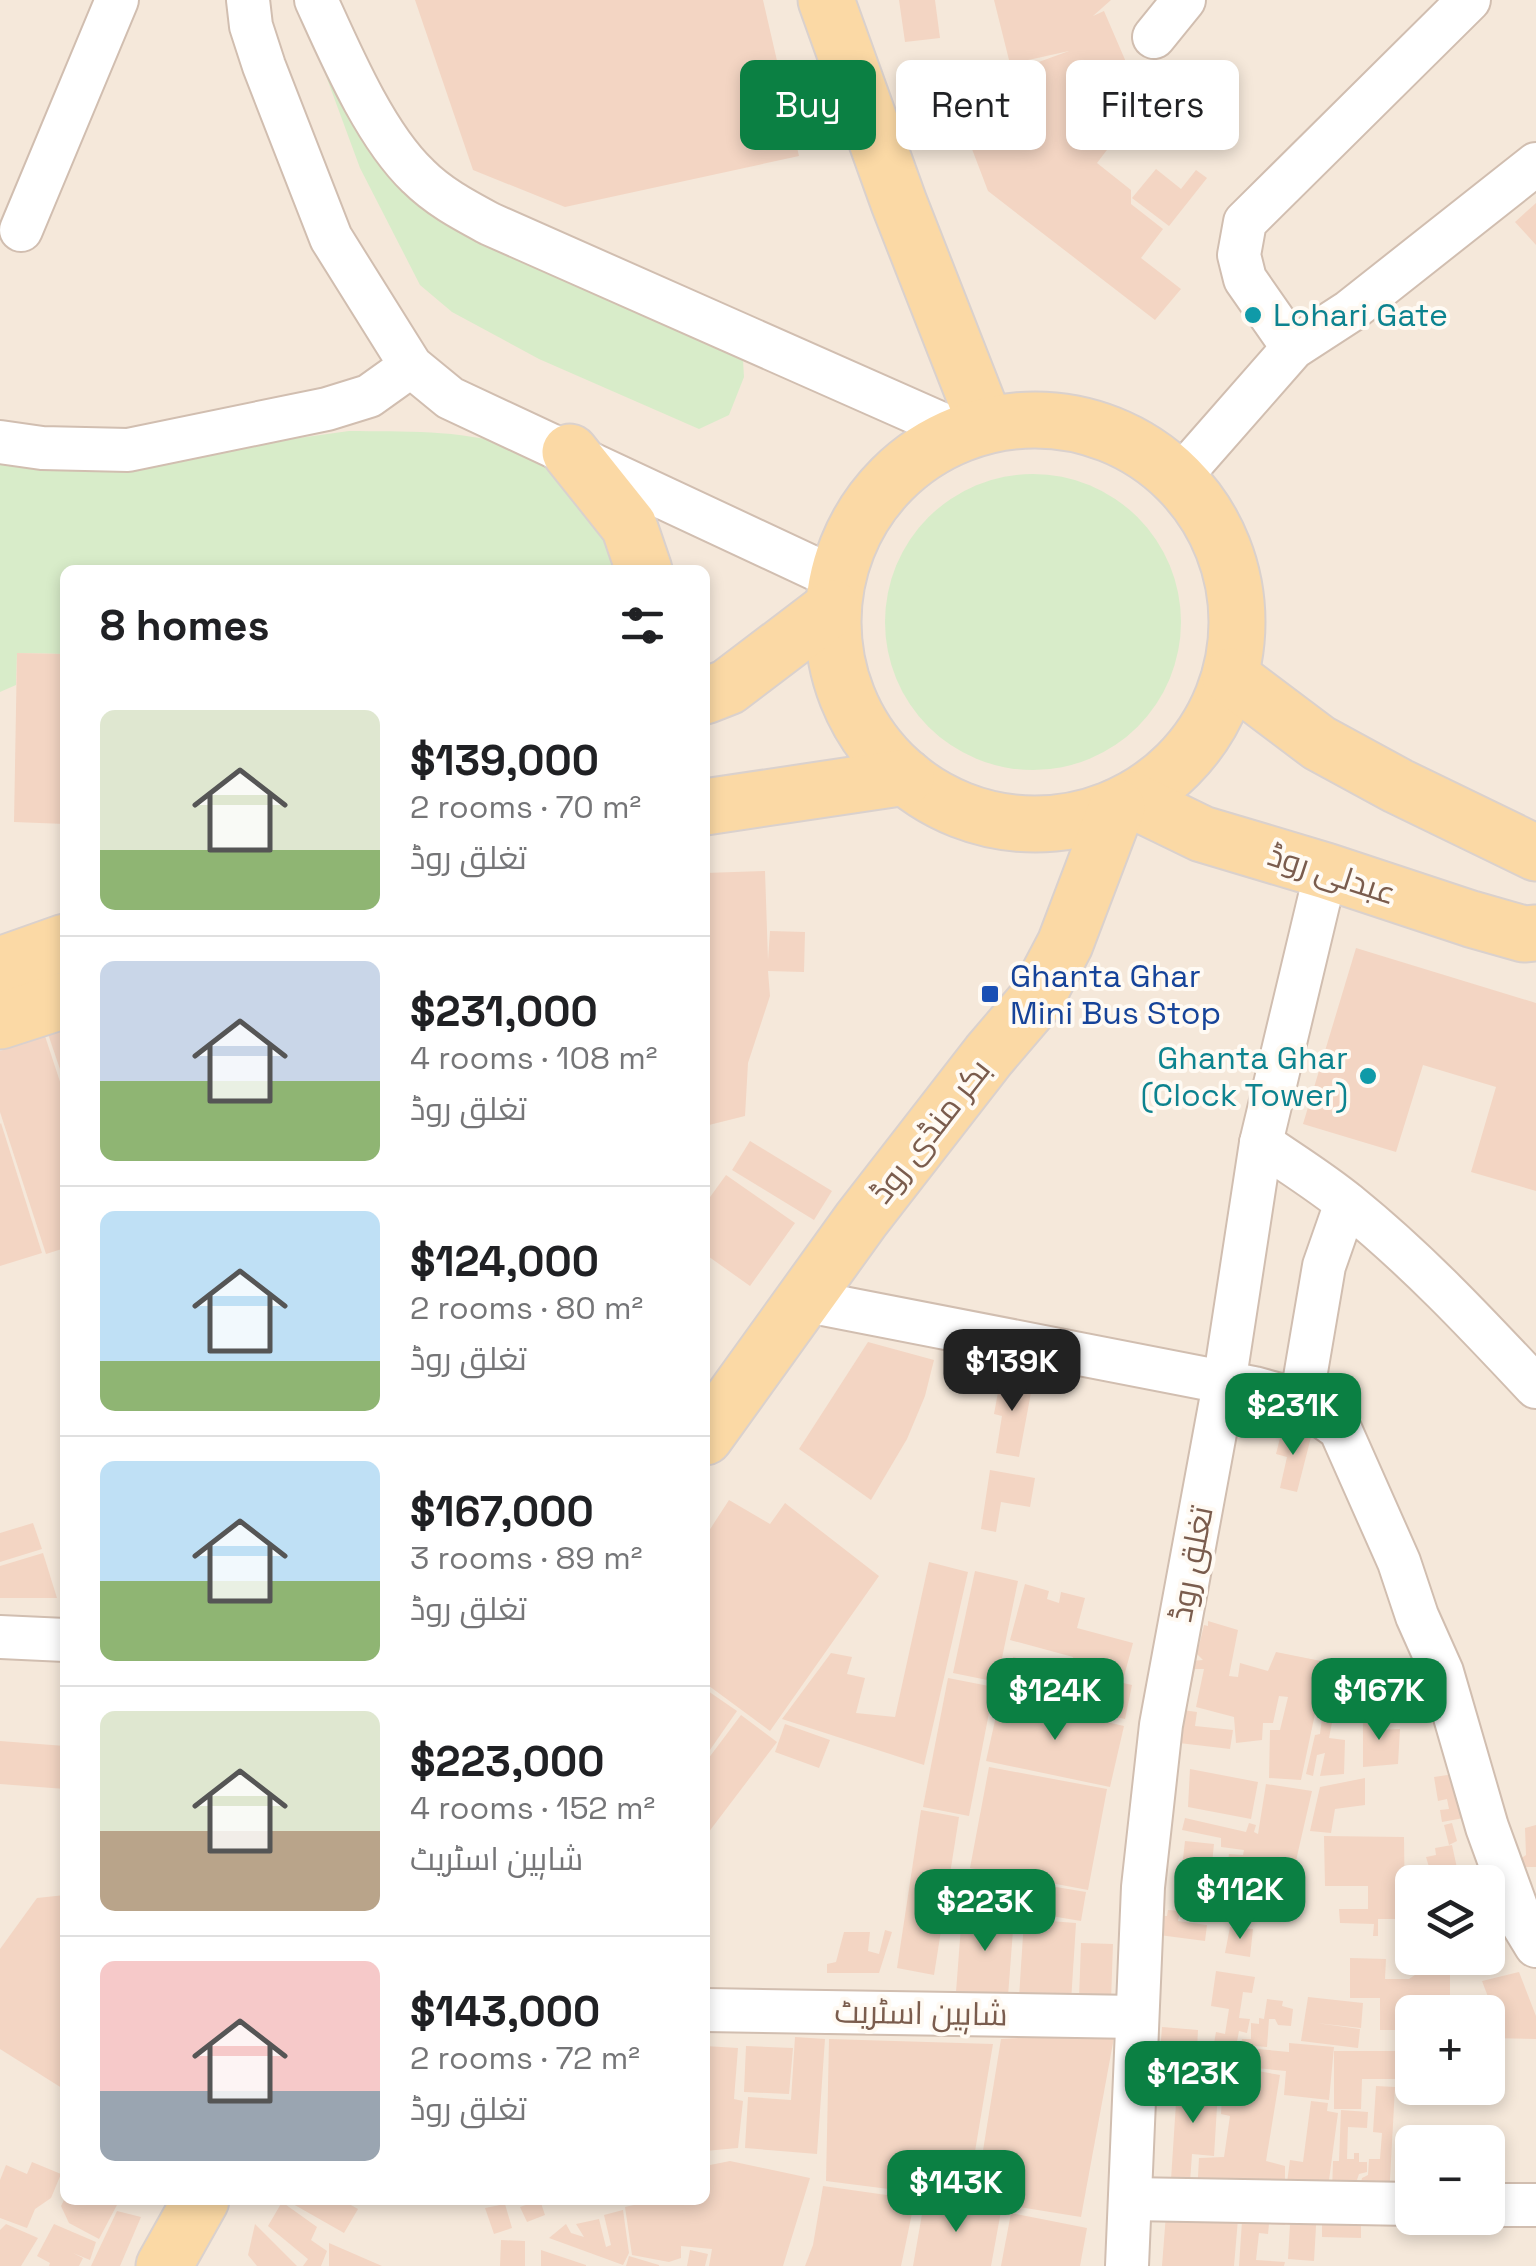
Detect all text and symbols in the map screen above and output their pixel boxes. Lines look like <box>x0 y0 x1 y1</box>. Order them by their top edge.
chip: Buy <box>740 60 876 150</box>
chip: Rent <box>896 60 1046 150</box>
chip: Filters <box>1066 60 1239 150</box>
place label: Lohari Gate <box>1273 295 1448 335</box>
marker: Lohari Gate <box>1242 304 1264 326</box>
icon: filters <box>615 598 670 653</box>
text: 8 homes <box>100 599 270 652</box>
text: $139,000 <box>410 734 599 787</box>
icon: home <box>180 750 300 870</box>
text: 2 rooms · 70 m² <box>410 787 641 827</box>
street label: عبدلی روڈ <box>1263 835 1401 913</box>
text: تغلق روڈ <box>410 838 527 878</box>
place label: Ghanta Ghar Mini Bus Stop <box>1010 956 1221 1033</box>
marker: Ghanta Ghar Mini Bus Stop <box>979 983 1001 1005</box>
text: $231,000 <box>410 985 598 1038</box>
icon: home <box>180 1001 300 1121</box>
text: 4 rooms · 108 m² <box>410 1038 657 1078</box>
place label: Ghanta Ghar (Clock Tower) <box>1141 1038 1348 1115</box>
street label: بکر منڈی روڈ <box>861 1051 999 1211</box>
marker: Ghanta Ghar (Clock Tower) <box>1357 1065 1379 1087</box>
text: تغلق روڈ <box>410 1089 527 1129</box>
text: $124,000 <box>410 1235 599 1288</box>
icon: home <box>180 1251 300 1371</box>
text: 2 rooms · 80 m² <box>410 1288 643 1328</box>
pin: $139K <box>942 1329 1082 1414</box>
text: تغلق روڈ <box>410 1339 527 1379</box>
text: $139K <box>965 1341 1059 1381</box>
pin: $231K <box>1223 1373 1363 1458</box>
text: $231K <box>1247 1385 1339 1425</box>
text: $167,000 <box>410 1485 594 1538</box>
icon: home <box>180 1501 300 1621</box>
street label: تغلق روڈ <box>1160 1502 1222 1625</box>
text: 3 rooms · 89 m² <box>410 1538 642 1578</box>
text: تغلق روڈ <box>410 1589 527 1629</box>
pin: $124K <box>985 1658 1125 1743</box>
pin: $167K <box>1309 1658 1449 1743</box>
text: $124K <box>1009 1670 1101 1710</box>
text: $167K <box>1334 1670 1424 1710</box>
text: $223,000 <box>410 1735 604 1788</box>
icon: home <box>180 1751 300 1871</box>
text: 4 rooms · 152 m² <box>410 1788 655 1828</box>
text: شاہین اسٹریٹ <box>410 1839 583 1879</box>
pin: $112K <box>1170 1857 1310 1942</box>
map controls <box>1395 1865 1505 2235</box>
button: layers <box>1395 1865 1505 1975</box>
pin: $223K <box>915 1869 1055 1954</box>
text: $112K <box>1196 1869 1284 1909</box>
text: $223K <box>937 1881 1033 1921</box>
text: $143,000 <box>410 1985 600 2038</box>
street label: شاہین اسٹریٹ <box>834 1991 1008 2036</box>
button: + <box>1395 1995 1505 2105</box>
icon: home <box>180 2001 300 2121</box>
text: 2 rooms · 72 m² <box>410 2038 640 2078</box>
pin: $123K <box>1123 2041 1263 2126</box>
text: $123K <box>1147 2053 1239 2093</box>
text: تغلق روڈ <box>410 2089 527 2129</box>
button: − <box>1395 2125 1505 2235</box>
pin: $143K <box>886 2150 1026 2235</box>
text: $143K <box>909 2162 1003 2202</box>

